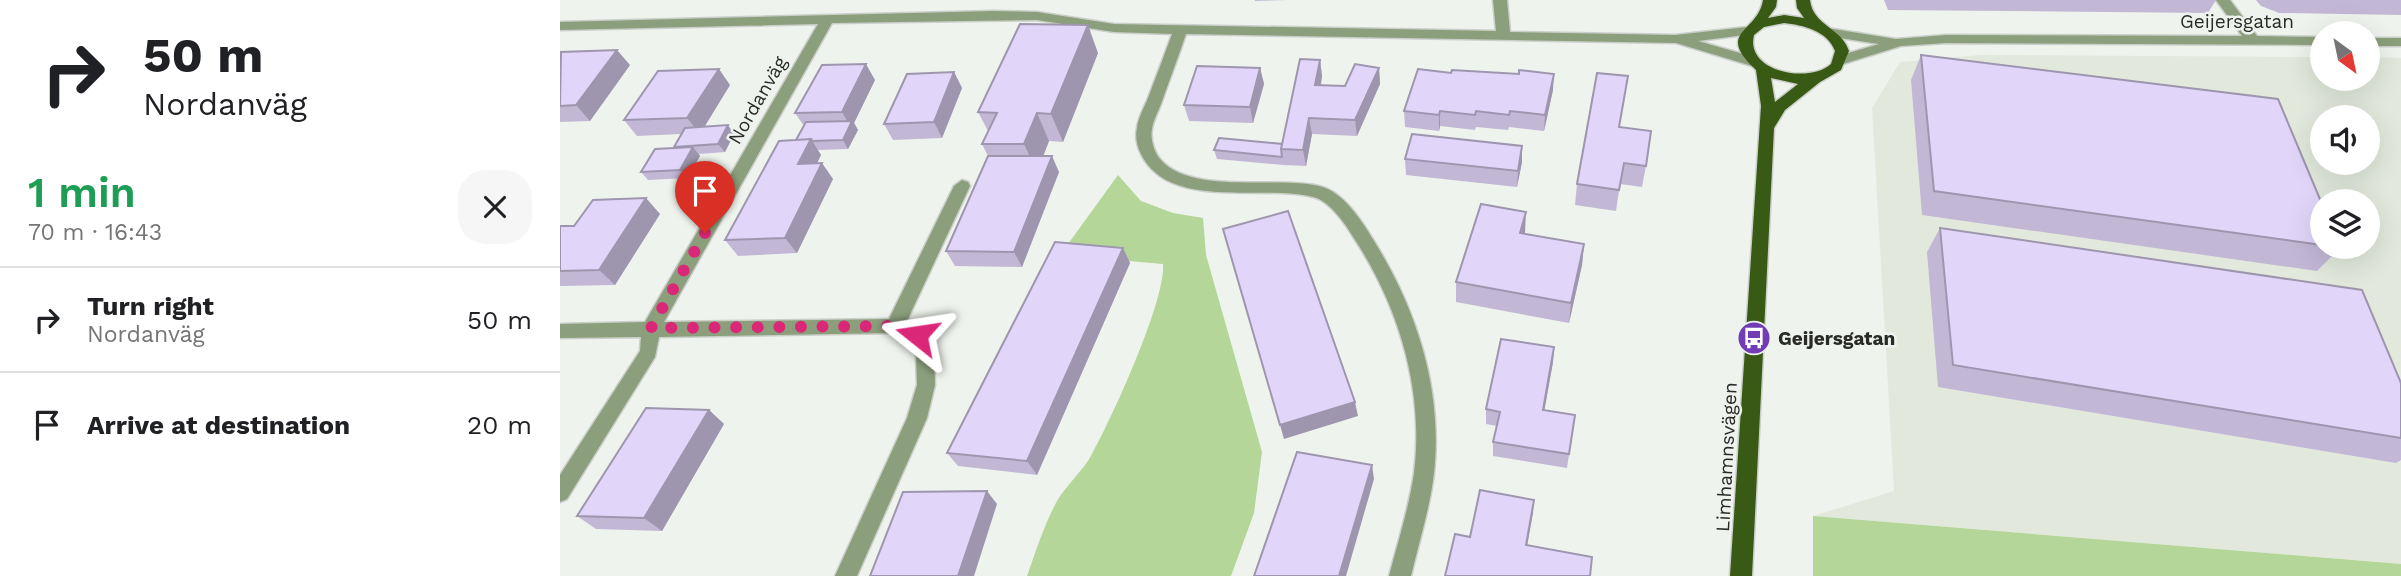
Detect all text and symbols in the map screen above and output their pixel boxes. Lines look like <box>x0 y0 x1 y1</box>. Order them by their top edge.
street label: Geijersgatan <box>2180 10 2294 33</box>
north arrow <box>2310 21 2380 91</box>
map controls <box>2310 21 2380 259</box>
text: 50 m <box>143 26 263 84</box>
icon: right <box>28 28 119 119</box>
street label: Nordanväg <box>723 52 792 148</box>
text: Nordanväg <box>143 85 307 123</box>
button: sound <box>2310 105 2380 175</box>
pin <box>675 161 735 233</box>
text: 1 min <box>28 168 136 217</box>
button: close <box>458 170 532 244</box>
icon: arrive <box>686 172 724 210</box>
button: layers <box>2310 189 2380 259</box>
text: 70 m · 16:43 <box>28 219 162 246</box>
text: Turn right <box>87 291 214 321</box>
position arrow <box>880 298 954 372</box>
icon: right <box>28 301 66 339</box>
text: 50 m <box>467 305 532 335</box>
bus stop icon: Geijersgatan <box>1735 319 1773 357</box>
text: Nordanväg <box>87 321 205 348</box>
place label: Geijersgatan <box>1778 327 1895 350</box>
street label: Limhamnsvägen <box>1711 382 1742 532</box>
icon: arrive <box>28 406 66 444</box>
text: Arrive at destination <box>87 410 350 440</box>
text: 20 m <box>467 410 532 440</box>

